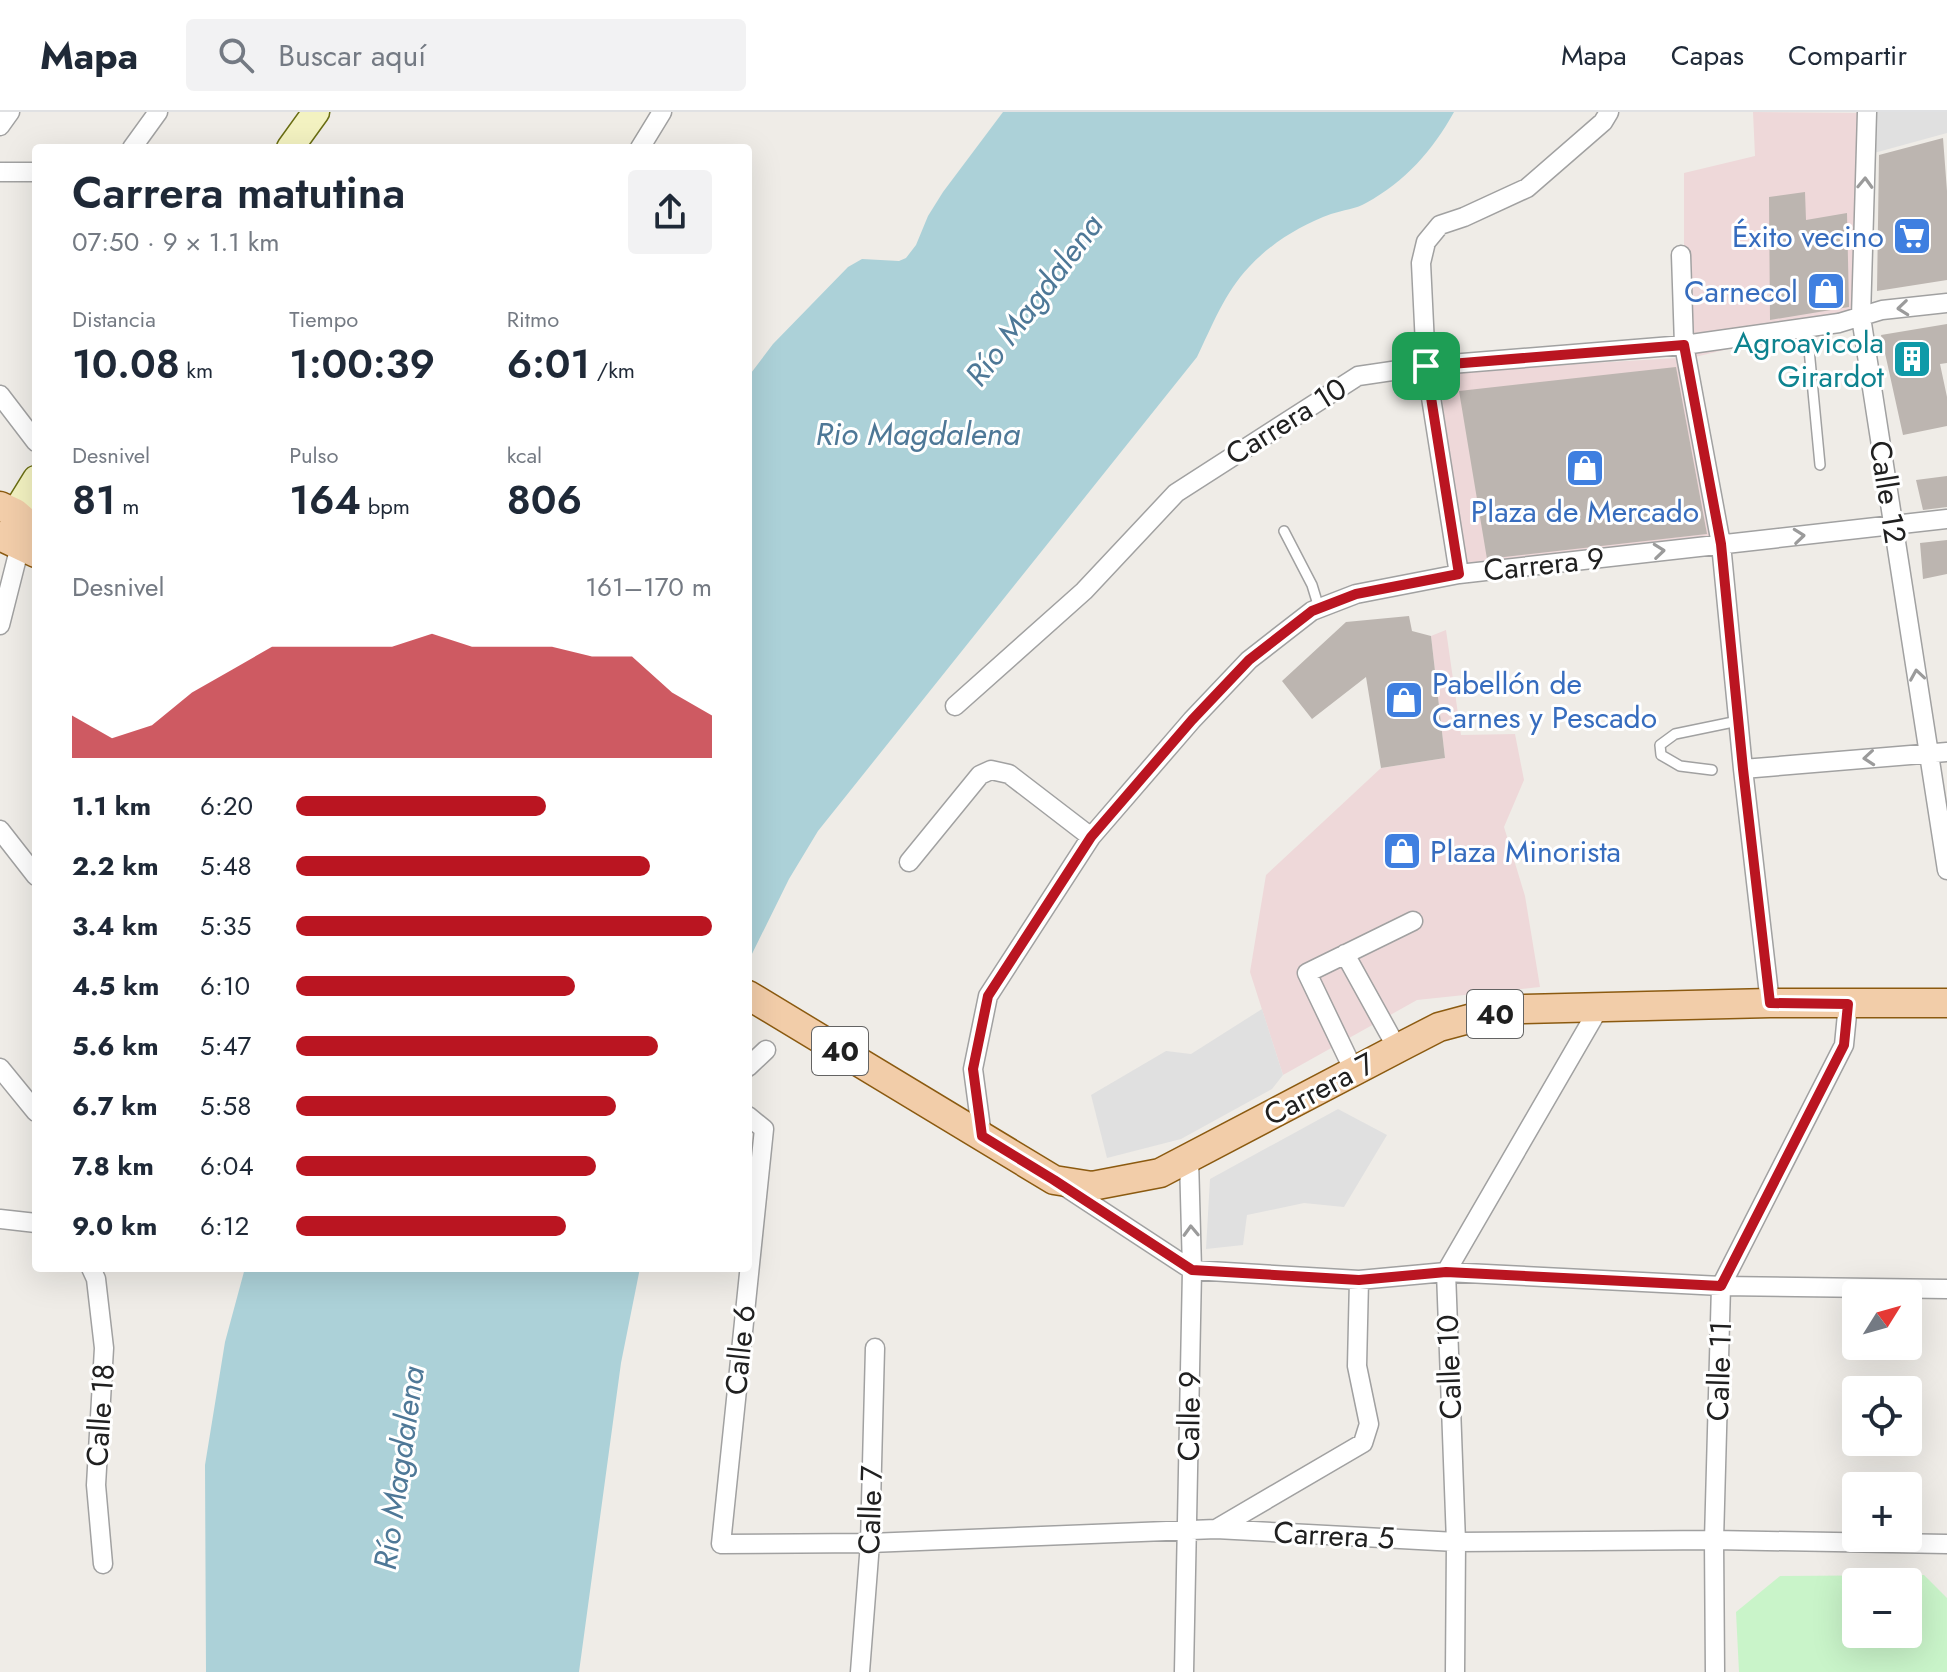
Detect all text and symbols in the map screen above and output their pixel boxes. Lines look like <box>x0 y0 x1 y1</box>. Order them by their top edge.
search box <box>186 19 746 91</box>
text: Mapa <box>40 28 138 83</box>
icon: search <box>214 33 258 77</box>
text: Buscar aquí <box>278 34 426 77</box>
text: Mapa <box>1561 35 1627 76</box>
text: Capas <box>1671 35 1744 76</box>
text: Compartir <box>1788 35 1907 76</box>
text: Carrera matutina <box>72 161 405 225</box>
button: share <box>628 170 712 254</box>
one-way arrow <box>1857 176 1874 189</box>
water label: Río Magdalena <box>954 204 1114 396</box>
place label: Éxito vecino <box>1732 215 1884 258</box>
supermarket icon: Éxito vecino <box>1891 215 1933 257</box>
text: 07:50 · 9 × 1.1 km <box>72 223 280 261</box>
place label: Carnecol <box>1684 270 1798 313</box>
shop icon: Carnecol <box>1805 270 1847 312</box>
one-way arrow <box>1897 299 1910 316</box>
text: Distancia <box>72 303 156 335</box>
text: Tiempo <box>289 303 358 335</box>
text: Ritmo <box>507 303 559 335</box>
place label: Agroavicola Girardot <box>1734 321 1885 398</box>
pin <box>1392 332 1460 400</box>
text: 10.08 <box>72 335 180 393</box>
text: 1:00:39 <box>289 335 435 393</box>
text: 6:01 <box>507 335 590 393</box>
building icon: Agroavicola Girardot <box>1891 338 1933 380</box>
icon: arrive <box>1404 344 1448 388</box>
text: km <box>180 354 213 386</box>
text: /km <box>590 354 635 386</box>
street label: Carrera 10 <box>1217 367 1355 475</box>
water label: Rio Magdalena <box>815 411 1021 457</box>
street label: Calle 12 <box>1859 437 1917 547</box>
text: Desnivel <box>72 439 150 471</box>
text: Pulso <box>289 439 338 471</box>
text: kcal <box>507 439 542 471</box>
shop icon: Plaza de Mercado <box>1564 447 1606 489</box>
text: 81 <box>72 471 116 529</box>
text: 164 <box>289 471 361 529</box>
text: 806 <box>507 471 582 529</box>
text: m <box>116 490 140 522</box>
text: bpm <box>361 490 410 522</box>
place label: Plaza de Mercado <box>1471 490 1699 533</box>
one-way arrow <box>1793 527 1806 544</box>
street label: Carrera 9 <box>1481 536 1607 592</box>
one-way arrow <box>1653 543 1666 560</box>
text: Desnivel <box>72 568 164 606</box>
text: 161–170 m <box>585 568 712 606</box>
place label: Pabellón de Carnes y Pescado <box>1432 662 1657 739</box>
one-way arrow <box>1909 668 1926 682</box>
shop icon: Pabellón de Carnes y Pescado <box>1383 679 1425 721</box>
one-way arrow <box>1862 749 1875 766</box>
text: 1.1 km <box>72 787 151 825</box>
text: 6:20 <box>200 787 253 825</box>
shop icon: Plaza Minorista <box>1381 830 1423 872</box>
place label: Plaza Minorista <box>1430 830 1621 873</box>
text: 2.2 km <box>72 847 159 885</box>
text: 5:48 <box>200 847 252 885</box>
text: 3.4 km <box>72 907 158 945</box>
text: 5:35 <box>200 907 251 945</box>
text: 4.5 km <box>72 967 159 1005</box>
text: 6:10 <box>200 967 250 1005</box>
road number: 40 <box>1467 990 1523 1038</box>
text: 5.6 km <box>72 1027 159 1065</box>
text: 5:47 <box>200 1027 251 1065</box>
road number: 40 <box>812 1027 868 1075</box>
street label: Carrera 7 <box>1256 1042 1382 1136</box>
text: 6.7 km <box>72 1087 158 1125</box>
text: 5:58 <box>200 1087 251 1125</box>
text: 7.8 km <box>72 1147 154 1185</box>
text: 6:04 <box>200 1147 254 1185</box>
text: 9.0 km <box>72 1207 157 1245</box>
text: 6:12 <box>200 1207 249 1245</box>
one-way arrow <box>1182 1224 1199 1237</box>
north arrow <box>1842 1280 1922 1360</box>
map controls <box>1842 1280 1922 1648</box>
street label: Calle 6 <box>714 1303 766 1397</box>
street label: Calle 10 <box>1426 1314 1472 1420</box>
street label: Calle 11 <box>1696 1320 1742 1422</box>
street label: Calle 18 <box>75 1362 125 1468</box>
water label: Río Magdalena <box>362 1363 436 1573</box>
street label: Calle 9 <box>1167 1370 1211 1462</box>
button: locate <box>1842 1376 1922 1456</box>
street label: Calle 7 <box>847 1465 893 1555</box>
button: + <box>1842 1472 1922 1552</box>
street label: Carrera 5 <box>1272 1510 1396 1560</box>
button: − <box>1842 1568 1922 1648</box>

